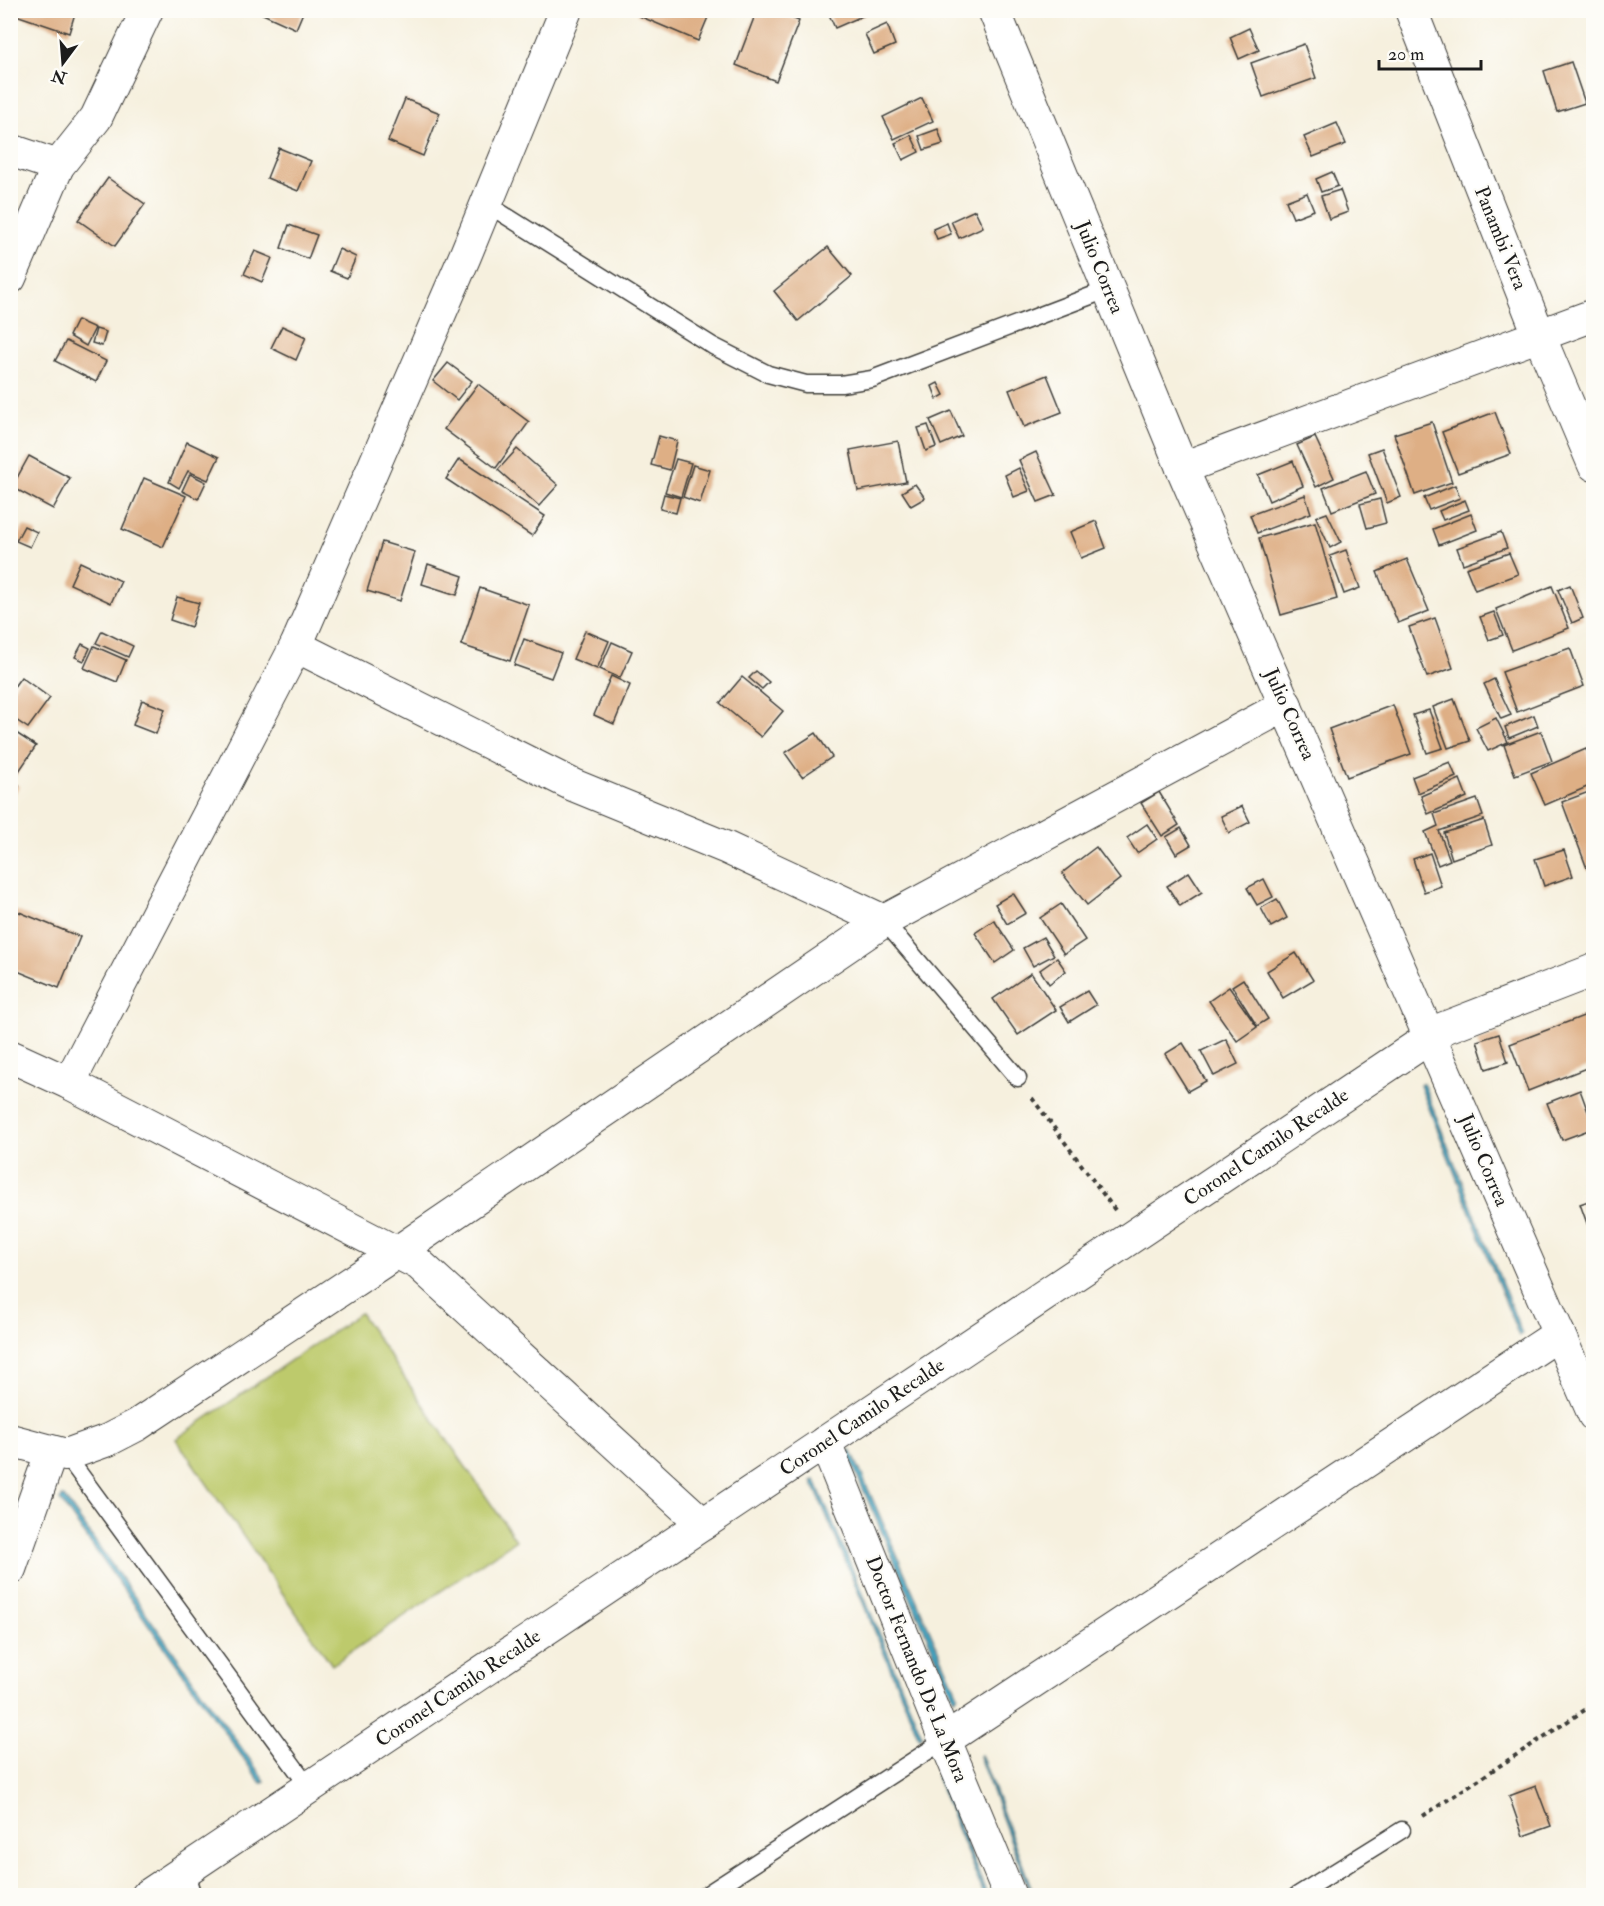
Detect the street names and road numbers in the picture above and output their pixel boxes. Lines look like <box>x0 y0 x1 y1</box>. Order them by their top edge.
street label: Panambi Vera <box>1469 183 1533 294</box>
street label: Julio Correa <box>1070 216 1130 318</box>
street label: Julio Correa <box>1258 663 1322 765</box>
street label: Coronel Camilo Recalde <box>1179 1082 1353 1212</box>
street label: Julio Correa <box>1453 1109 1515 1211</box>
street label: Coronel Camilo Recalde <box>775 1352 949 1482</box>
street label: Doctor Fernando De La Mora <box>860 1552 974 1787</box>
street label: Coronel Camilo Recalde <box>371 1623 545 1753</box>

